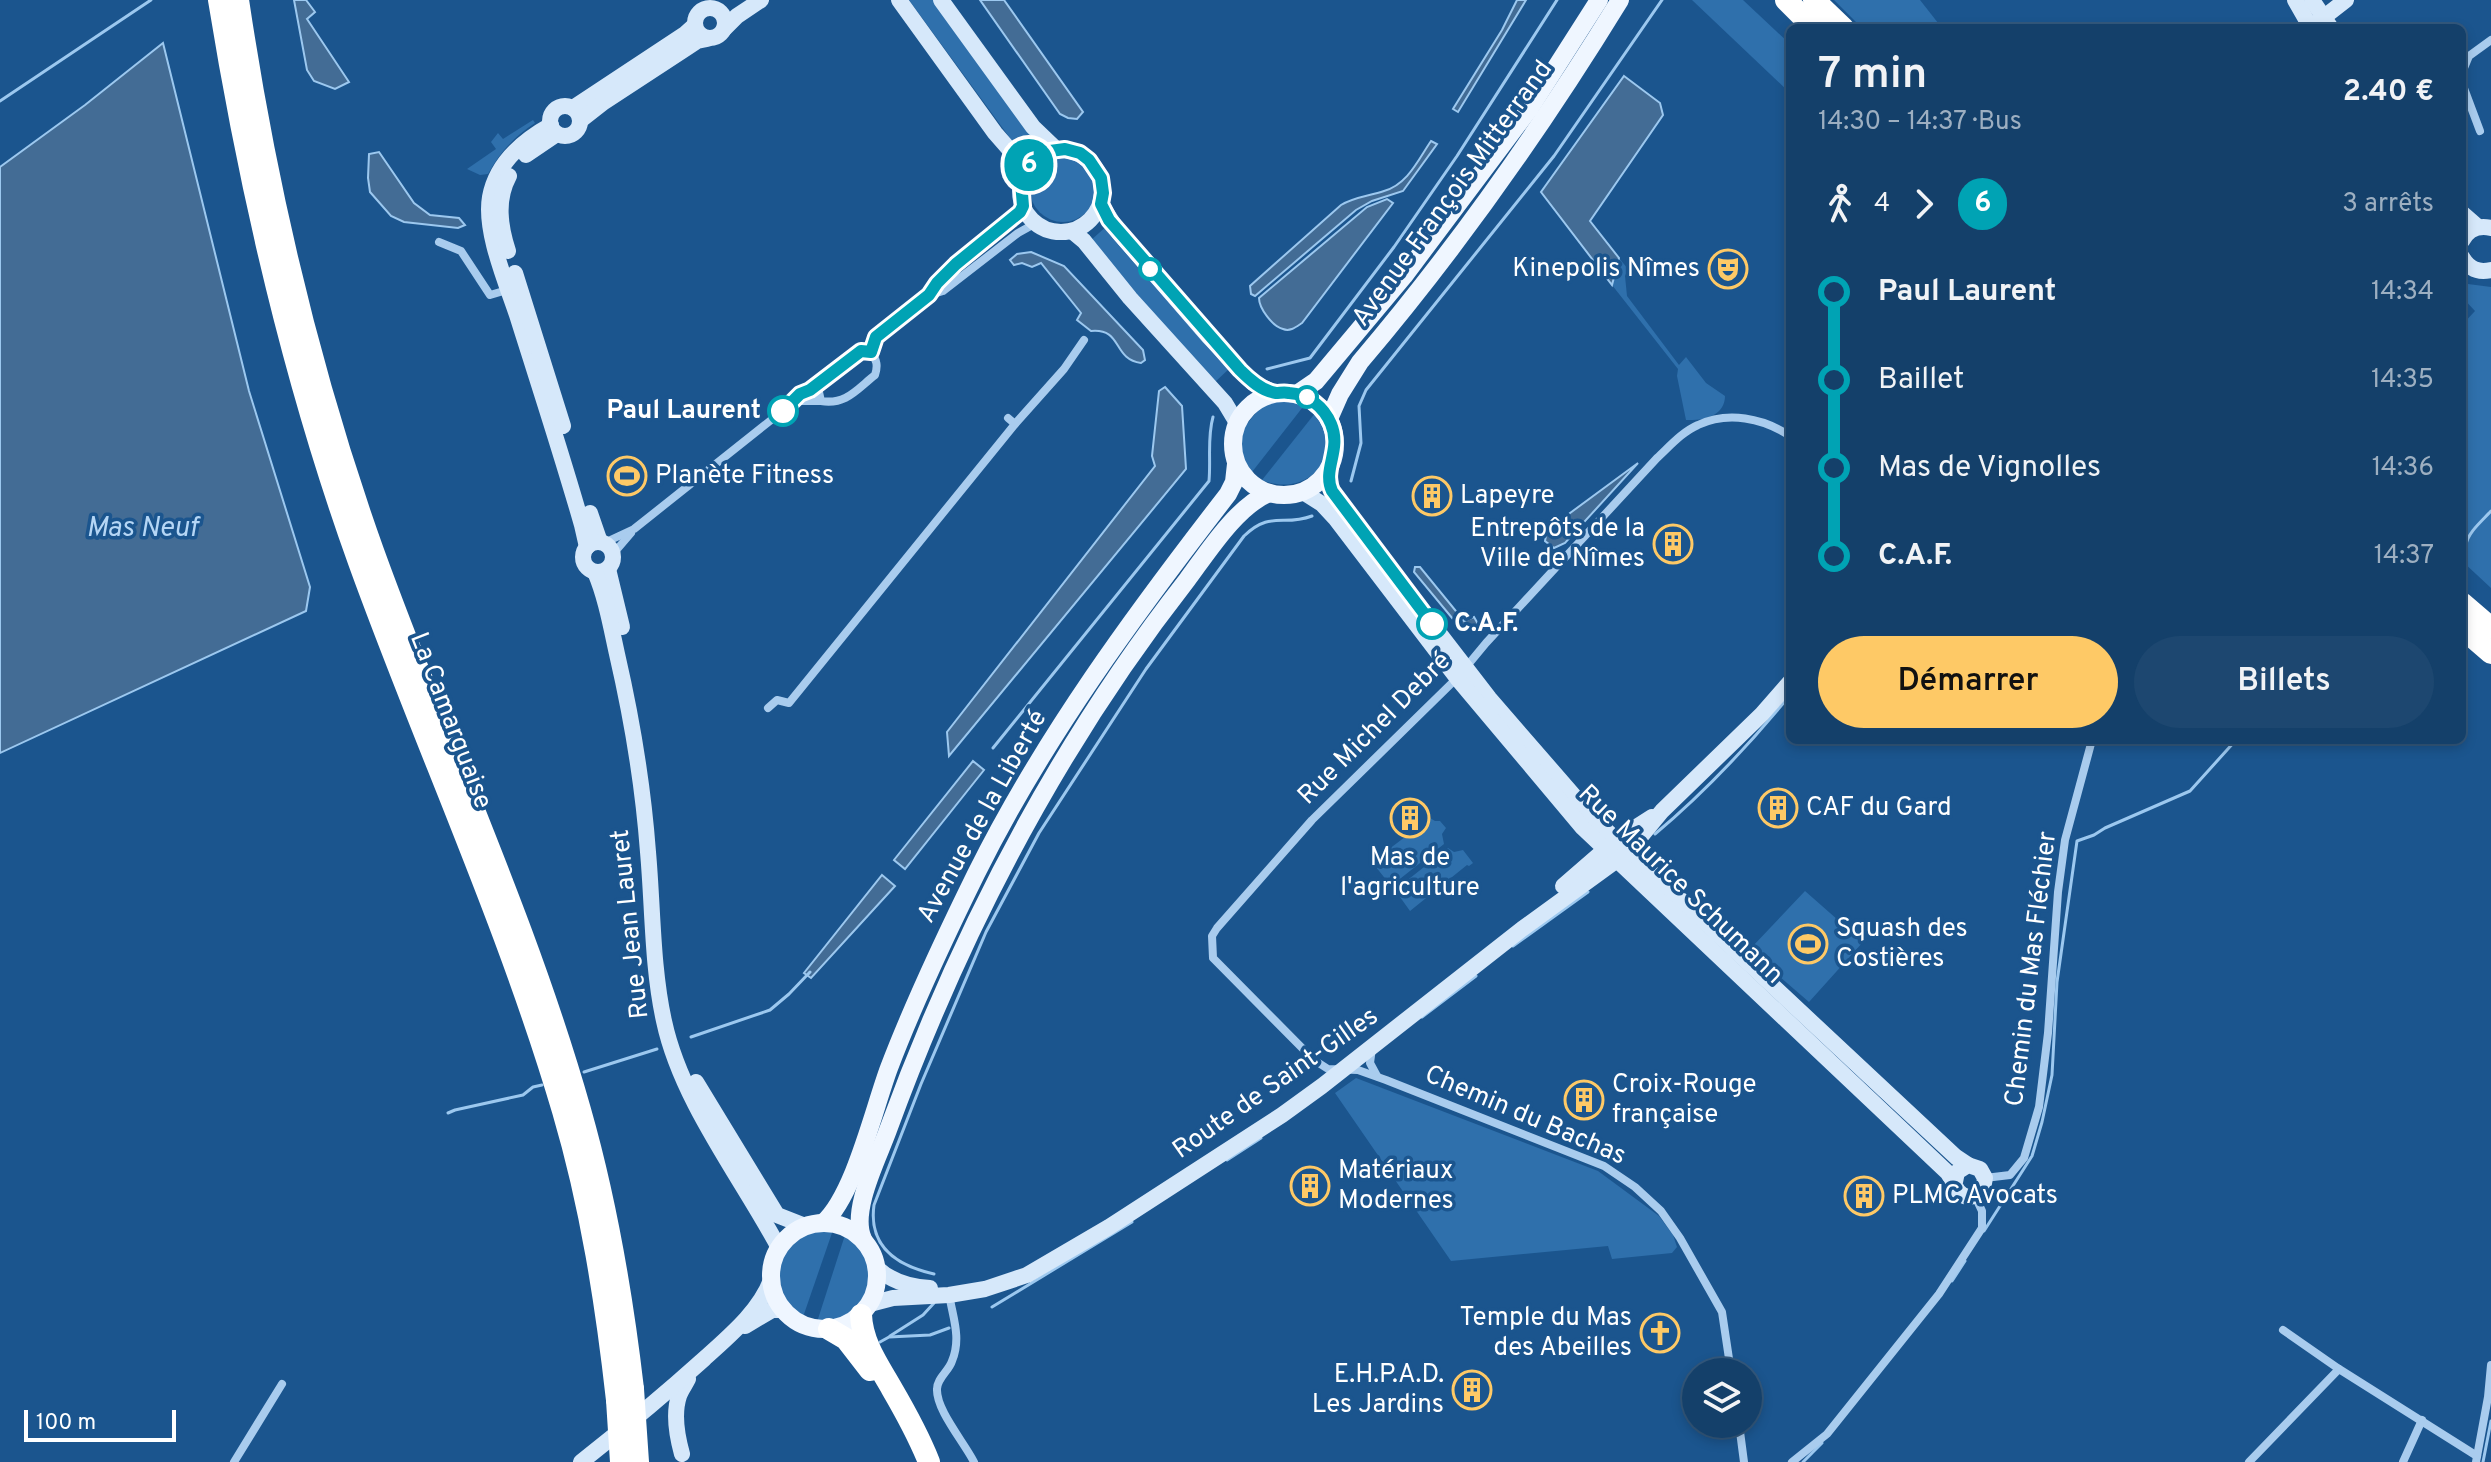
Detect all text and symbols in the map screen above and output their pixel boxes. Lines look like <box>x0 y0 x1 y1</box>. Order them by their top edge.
text: 7 min <box>1818 48 1927 104</box>
street label: Avenue François Mitterrand <box>1345 54 1561 334</box>
text: 2.40 € <box>2343 74 2434 111</box>
text: 14:30 – 14:37 · Bus <box>1818 106 2022 139</box>
line badge: 6 <box>1003 139 1055 191</box>
text: 6 <box>1020 147 1038 183</box>
icon: walk <box>1818 182 1862 226</box>
icon: forward <box>1902 182 1946 226</box>
text: 6 <box>1974 186 1991 222</box>
text: 4 <box>1874 188 1890 221</box>
text: 3 arrêts <box>2342 188 2434 221</box>
theatre icon: Kinepolis Nîmes <box>1707 248 1749 290</box>
place label: Kinepolis Nîmes <box>1512 253 1700 286</box>
unlabelled marker <box>1139 258 1161 280</box>
text: Paul Laurent <box>1878 274 2056 311</box>
text: 14:34 <box>2371 276 2434 309</box>
text: Baillet <box>1878 362 1964 399</box>
text: 14:35 <box>2371 364 2434 397</box>
unlabelled marker <box>1296 386 1318 408</box>
place label: Paul Laurent <box>606 395 761 428</box>
marker: Paul Laurent <box>768 396 798 426</box>
text: Mas de Vignolles <box>1878 450 2101 487</box>
text: 14:36 <box>2372 452 2434 485</box>
sports icon: Planète Fitness <box>606 455 648 497</box>
place label: Planète Fitness <box>655 460 834 493</box>
building icon: Lapeyre <box>1411 475 1453 517</box>
place label: Lapeyre <box>1460 480 1555 513</box>
water label: Mas Neuf <box>86 511 201 547</box>
place label: Entrepôts de la Ville de Nîmes <box>1470 513 1645 576</box>
building icon: Entrepôts de la Ville de Nîmes <box>1652 523 1694 565</box>
text: C.A.F. <box>1878 538 1952 575</box>
text: 14:37 <box>2374 540 2434 573</box>
place label: C.A.F. <box>1454 608 1518 641</box>
marker: C.A.F. <box>1417 609 1447 639</box>
street label: La Camarguaise <box>401 628 499 814</box>
button: Démarrer <box>1818 636 2118 728</box>
button: Billets <box>2134 636 2434 728</box>
street label: Rue Michel Debré <box>1291 645 1459 813</box>
street label: Avenue de la Liberté <box>911 705 1055 929</box>
street label: Rue Maurice Schumann <box>1570 778 1790 992</box>
building icon: CAF du Gard <box>1757 787 1799 829</box>
place label: CAF du Gard <box>1806 792 1952 825</box>
building icon: Mas de l'agriculture <box>1389 797 1431 839</box>
street label: Rue Jean Lauret <box>605 828 657 1020</box>
street label: Chemin du Mas Fléchier <box>1999 830 2065 1108</box>
place label: Mas de l'agriculture <box>1340 842 1480 905</box>
place label: Squash des Costières <box>1836 913 1968 976</box>
sports icon: Squash des Costières <box>1787 923 1829 965</box>
street label: Route de Saint-Gilles <box>1167 1001 1385 1167</box>
street label: Chemin du Bachas <box>1419 1059 1631 1173</box>
place label: Croix-Rouge française <box>1612 1069 1756 1132</box>
building icon: Croix-Rouge française <box>1563 1079 1605 1121</box>
place label: Matériaux Modernes <box>1338 1155 1454 1218</box>
building icon: Matériaux Modernes <box>1289 1165 1331 1207</box>
building icon: PLMC Avocats <box>1843 1175 1885 1217</box>
place label: PLMC Avocats <box>1892 1180 2058 1213</box>
place label: Temple du Mas des Abeilles <box>1460 1302 1632 1365</box>
church icon: Temple du Mas des Abeilles <box>1639 1312 1681 1354</box>
map controls <box>1682 1358 1762 1438</box>
button: layers <box>1682 1358 1762 1438</box>
place label: E.H.P.A.D. Les Jardins <box>1312 1359 1444 1422</box>
building icon: E.H.P.A.D. Les Jardins <box>1451 1369 1493 1411</box>
scale bar <box>24 1406 176 1442</box>
text: 100 m <box>36 1410 96 1437</box>

